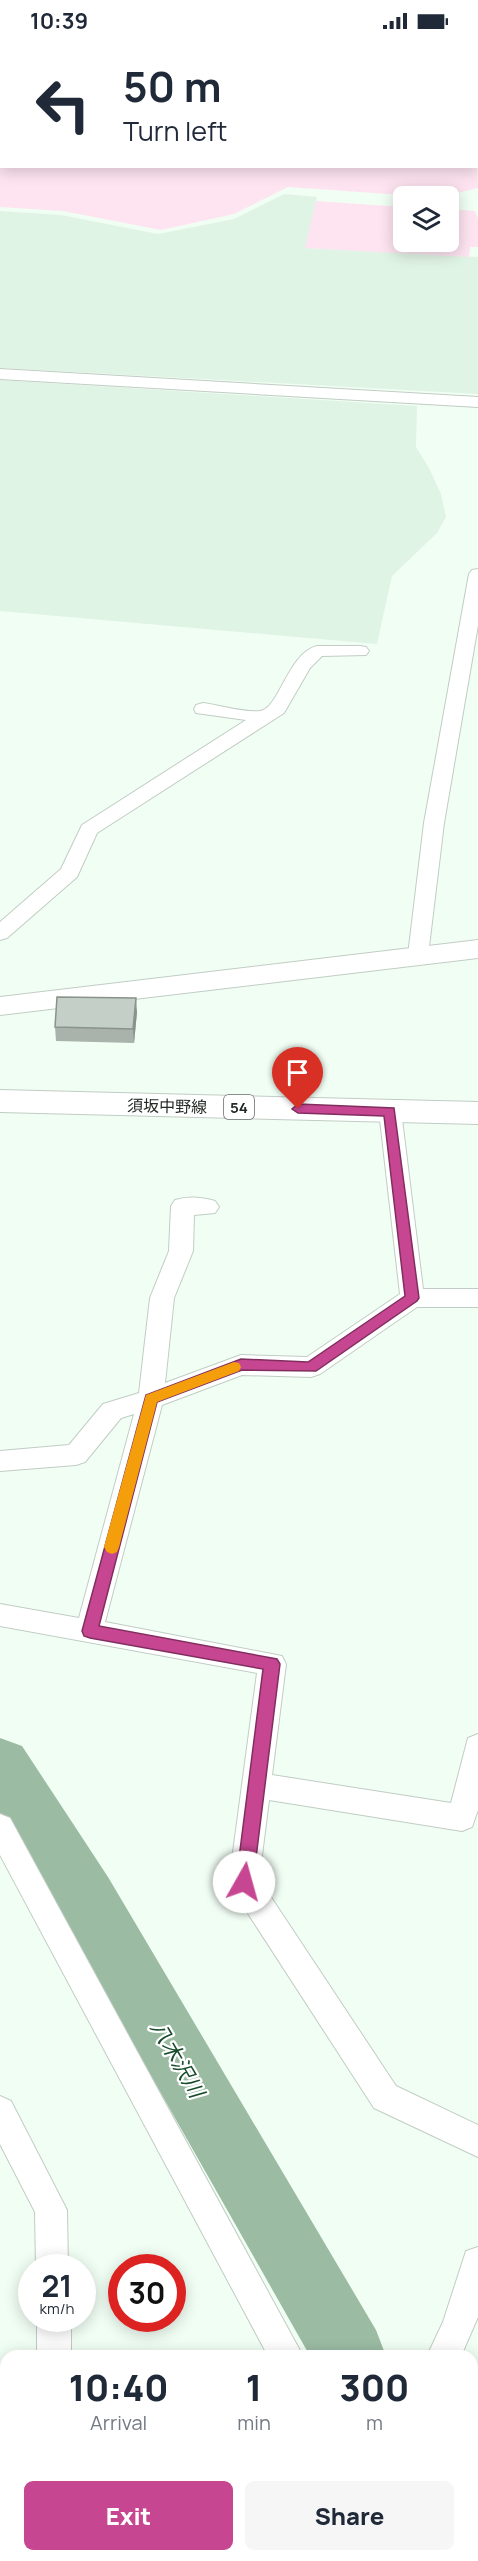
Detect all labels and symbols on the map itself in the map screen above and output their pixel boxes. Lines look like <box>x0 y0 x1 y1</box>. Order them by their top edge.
pin <box>272 1047 323 1109</box>
street label: 須坂中野線 <box>127 1094 207 1118</box>
road number: 54 <box>224 1095 254 1119</box>
position arrow <box>212 1850 276 1914</box>
water label: 八木沢川 <box>145 2016 212 2104</box>
speed limit sign: 30 <box>108 2254 186 2332</box>

